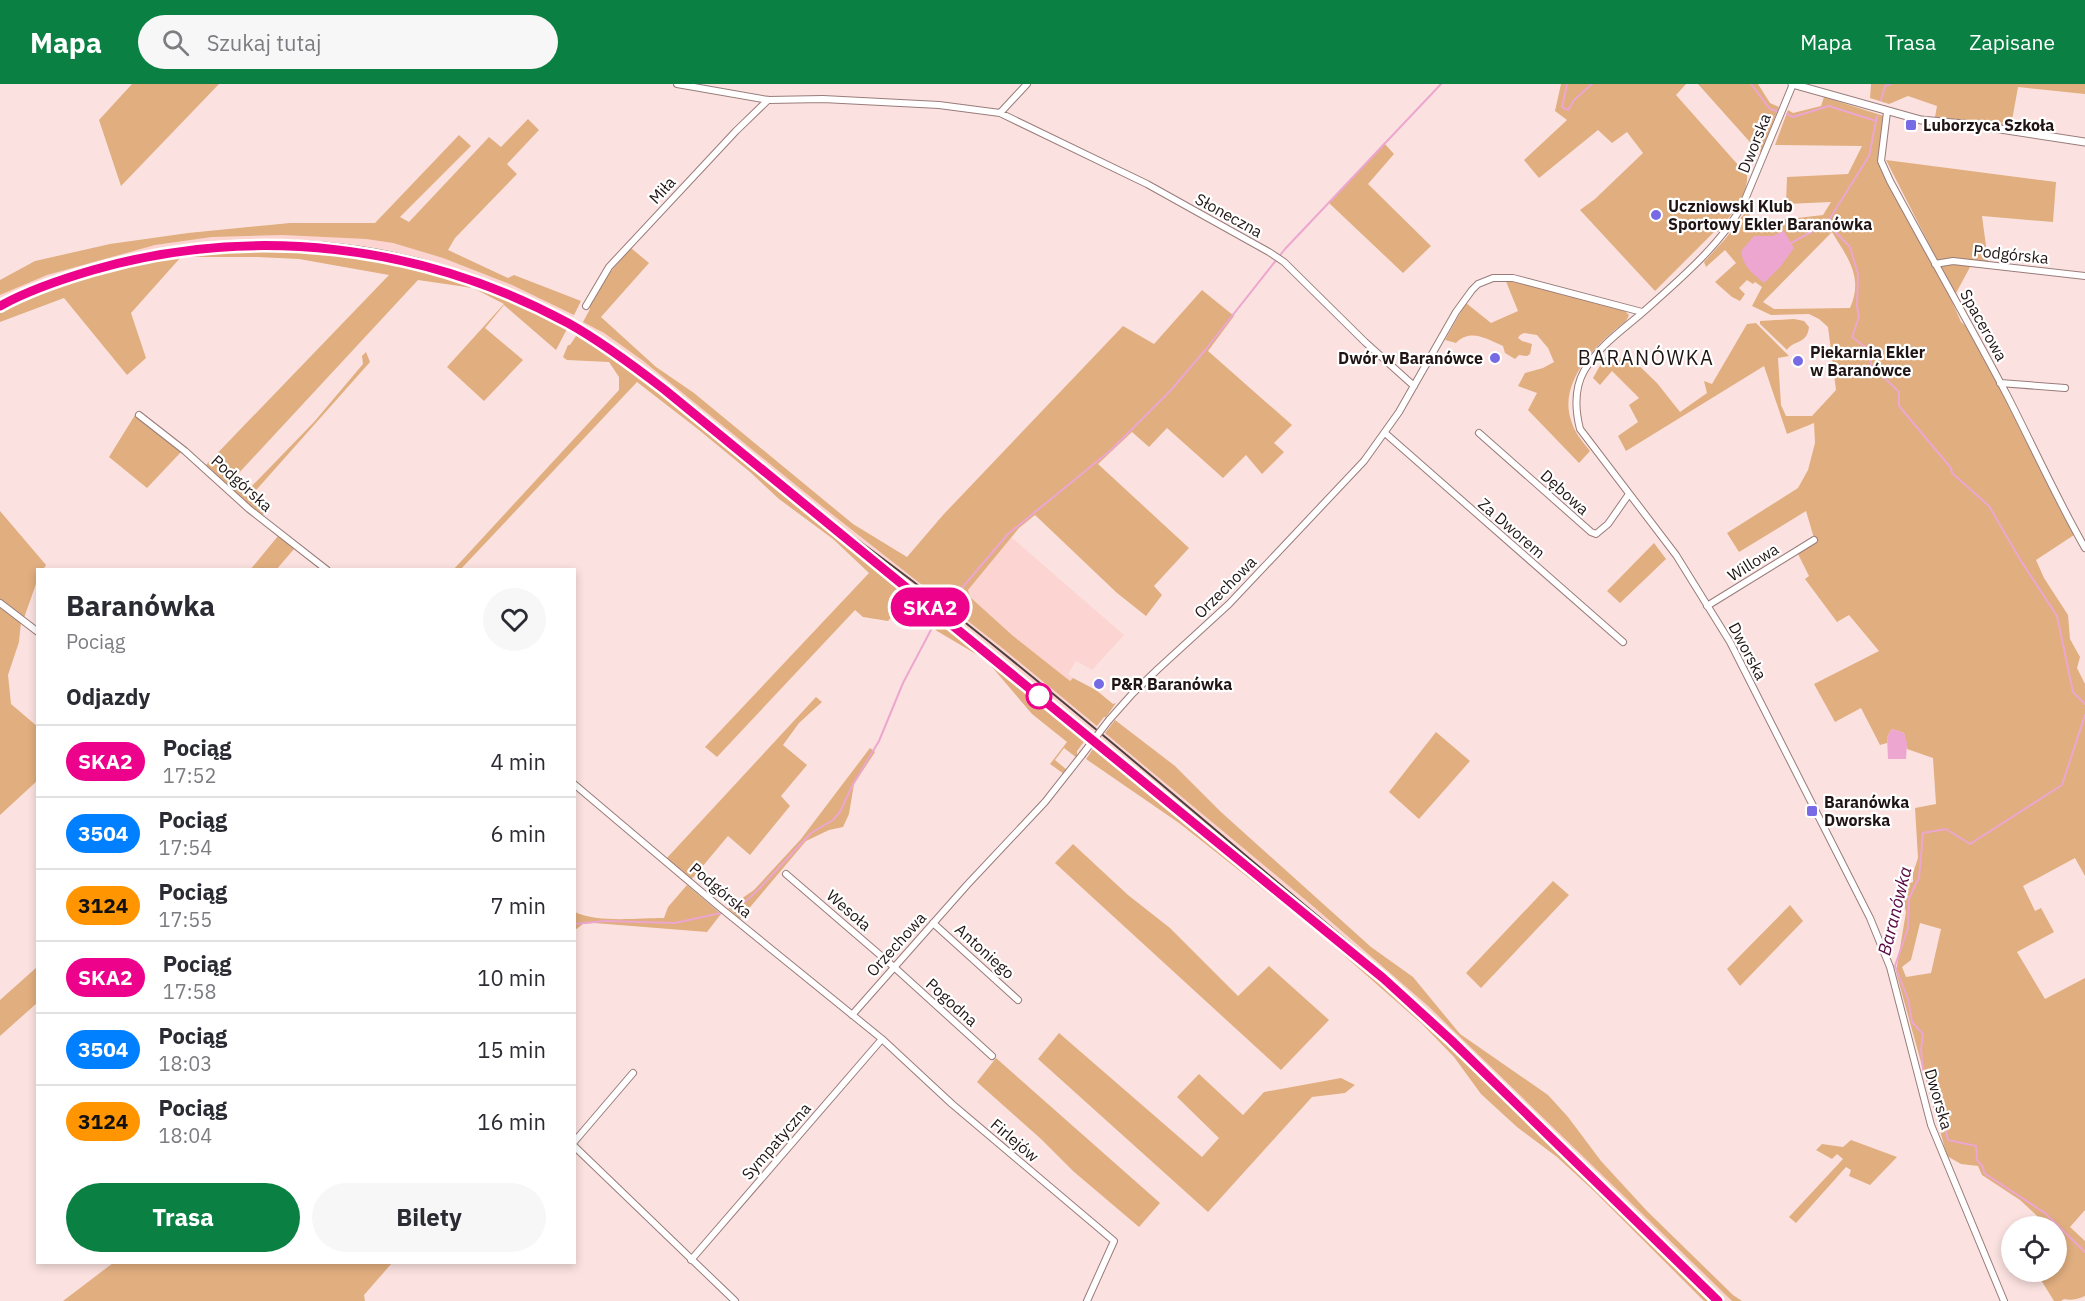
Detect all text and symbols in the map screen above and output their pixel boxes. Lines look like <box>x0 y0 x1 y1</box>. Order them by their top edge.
search box <box>138 15 558 69</box>
text: Mapa <box>30 24 102 61</box>
icon: search <box>159 26 192 59</box>
text: Szukaj tutaj <box>207 28 321 57</box>
text: Mapa <box>1800 28 1852 56</box>
text: Trasa <box>1885 28 1936 56</box>
text: Zapisane <box>1969 28 2055 56</box>
street label: Dworska <box>1733 110 1775 176</box>
place label: Luborzyca Szkoła <box>1923 115 2054 135</box>
marker: Luborzyca Szkoła <box>1904 118 1918 132</box>
street label: Miła <box>644 172 680 208</box>
street label: Słoneczna <box>1192 188 1266 242</box>
place label: Uczniowski Klub Sportowy Ekler Baranówka <box>1668 196 1872 234</box>
marker: Uczniowski Klub Sportowy Ekler Baranówka <box>1649 208 1663 222</box>
street label: Podgórska <box>1972 240 2050 268</box>
street label: Spacerowa <box>1956 286 2012 365</box>
place label: Piekarnia Ekler w Baranówce <box>1810 342 1926 380</box>
district label: BARANÓWKA <box>1578 344 1714 371</box>
place label: Dwór w Baranówce <box>1338 348 1483 368</box>
marker: Dwór w Baranówce <box>1488 351 1502 365</box>
marker: Piekarnia Ekler w Baranówce <box>1791 354 1805 368</box>
street label: Podgórska <box>207 450 277 516</box>
street label: Dębowa <box>1537 465 1594 519</box>
street label: Za Dworem <box>1474 494 1550 562</box>
street label: Willowa <box>1724 538 1783 585</box>
street label: Orzechowa <box>1190 551 1261 622</box>
text: Baranówka <box>66 587 215 624</box>
button: heart <box>483 588 546 651</box>
line badge: SKA2 <box>888 588 972 626</box>
text: SKA2 <box>903 593 957 621</box>
street label: Dworska <box>1725 619 1772 684</box>
text: Pociąg <box>66 628 125 655</box>
place label: P&R Baranówka <box>1111 674 1232 694</box>
marker: P&R Baranówka <box>1092 677 1106 691</box>
text: Odjazdy <box>66 682 150 711</box>
unlabelled marker <box>1026 683 1052 709</box>
text: Pociąg <box>163 733 231 762</box>
text: SKA2 <box>78 747 133 775</box>
text: 4 min <box>490 747 546 776</box>
text: 17:52 <box>163 762 217 789</box>
place label: Baranówka Dworska <box>1824 792 1909 830</box>
marker: Baranówka Dworska <box>1805 804 1819 818</box>
text: Pociąg <box>158 805 227 834</box>
text: 3504 <box>78 819 128 847</box>
text: 6 min <box>490 819 546 848</box>
text: 17:54 <box>158 834 212 861</box>
street label: Podgórska <box>686 858 757 922</box>
water label: Baranówka <box>1872 864 1917 958</box>
text: Pociąg <box>158 877 227 906</box>
street label: Wesoła <box>823 885 876 935</box>
text: 3124 <box>78 891 128 919</box>
text: 7 min <box>490 891 546 920</box>
text: 17:55 <box>158 906 212 933</box>
street label: Orzechowa <box>862 907 930 980</box>
street label: Antoniego <box>951 919 1019 983</box>
text: Pociąg <box>163 949 231 978</box>
text: SKA2 <box>78 963 133 991</box>
text: 10 min <box>477 963 546 992</box>
street label: Pogodna <box>922 974 982 1031</box>
text: 17:58 <box>163 978 217 1005</box>
text: Pociąg <box>158 1021 227 1050</box>
text: 3504 <box>78 1035 128 1063</box>
text: 15 min <box>477 1035 546 1064</box>
text: 18:03 <box>158 1050 212 1077</box>
street label: Dworska <box>1921 1066 1957 1132</box>
text: Pociąg <box>158 1093 227 1122</box>
street label: Sympatyczna <box>737 1098 815 1184</box>
text: 3124 <box>78 1107 128 1135</box>
text: 16 min <box>477 1107 546 1136</box>
street label: Firlejów <box>987 1114 1043 1166</box>
text: 18:04 <box>158 1122 212 1149</box>
button: Trasa <box>66 1183 300 1252</box>
button: Bilety <box>312 1183 546 1252</box>
map controls <box>2001 1216 2067 1282</box>
button: locate <box>2001 1216 2067 1282</box>

